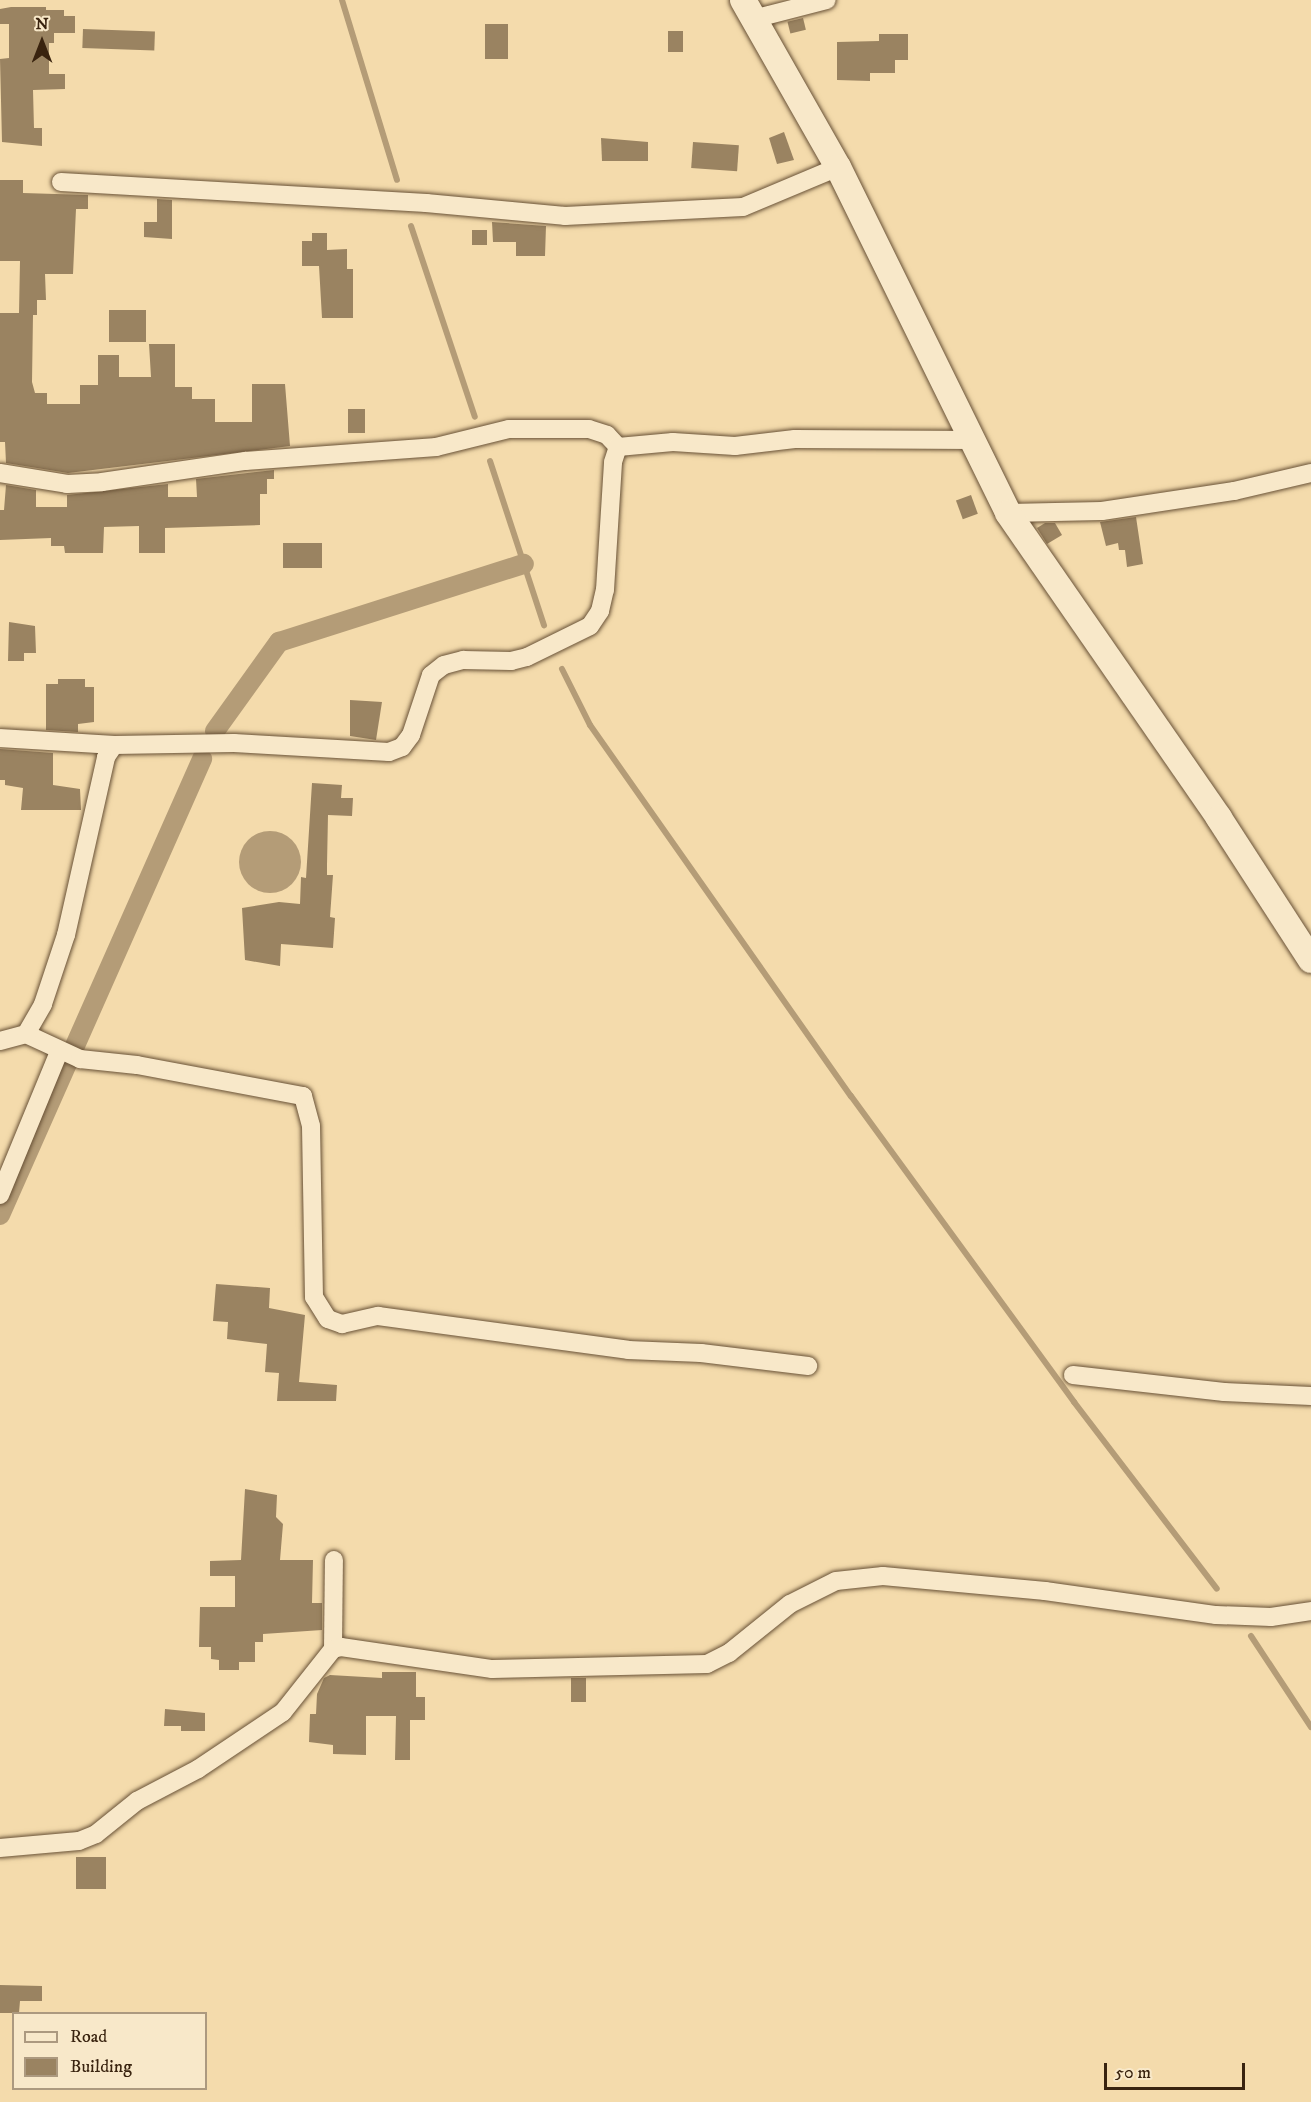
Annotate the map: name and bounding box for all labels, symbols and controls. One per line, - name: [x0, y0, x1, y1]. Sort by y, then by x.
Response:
- north arrow: [12, 12, 72, 72]
- text: N: [35, 14, 49, 34]
- legend: [12, 2012, 207, 2090]
- text: Road: [70, 2026, 107, 2048]
- scale bar: [1107, 2051, 1248, 2089]
- text: Building: [70, 2056, 132, 2078]
- text: 50 m: [1115, 2062, 1151, 2084]

